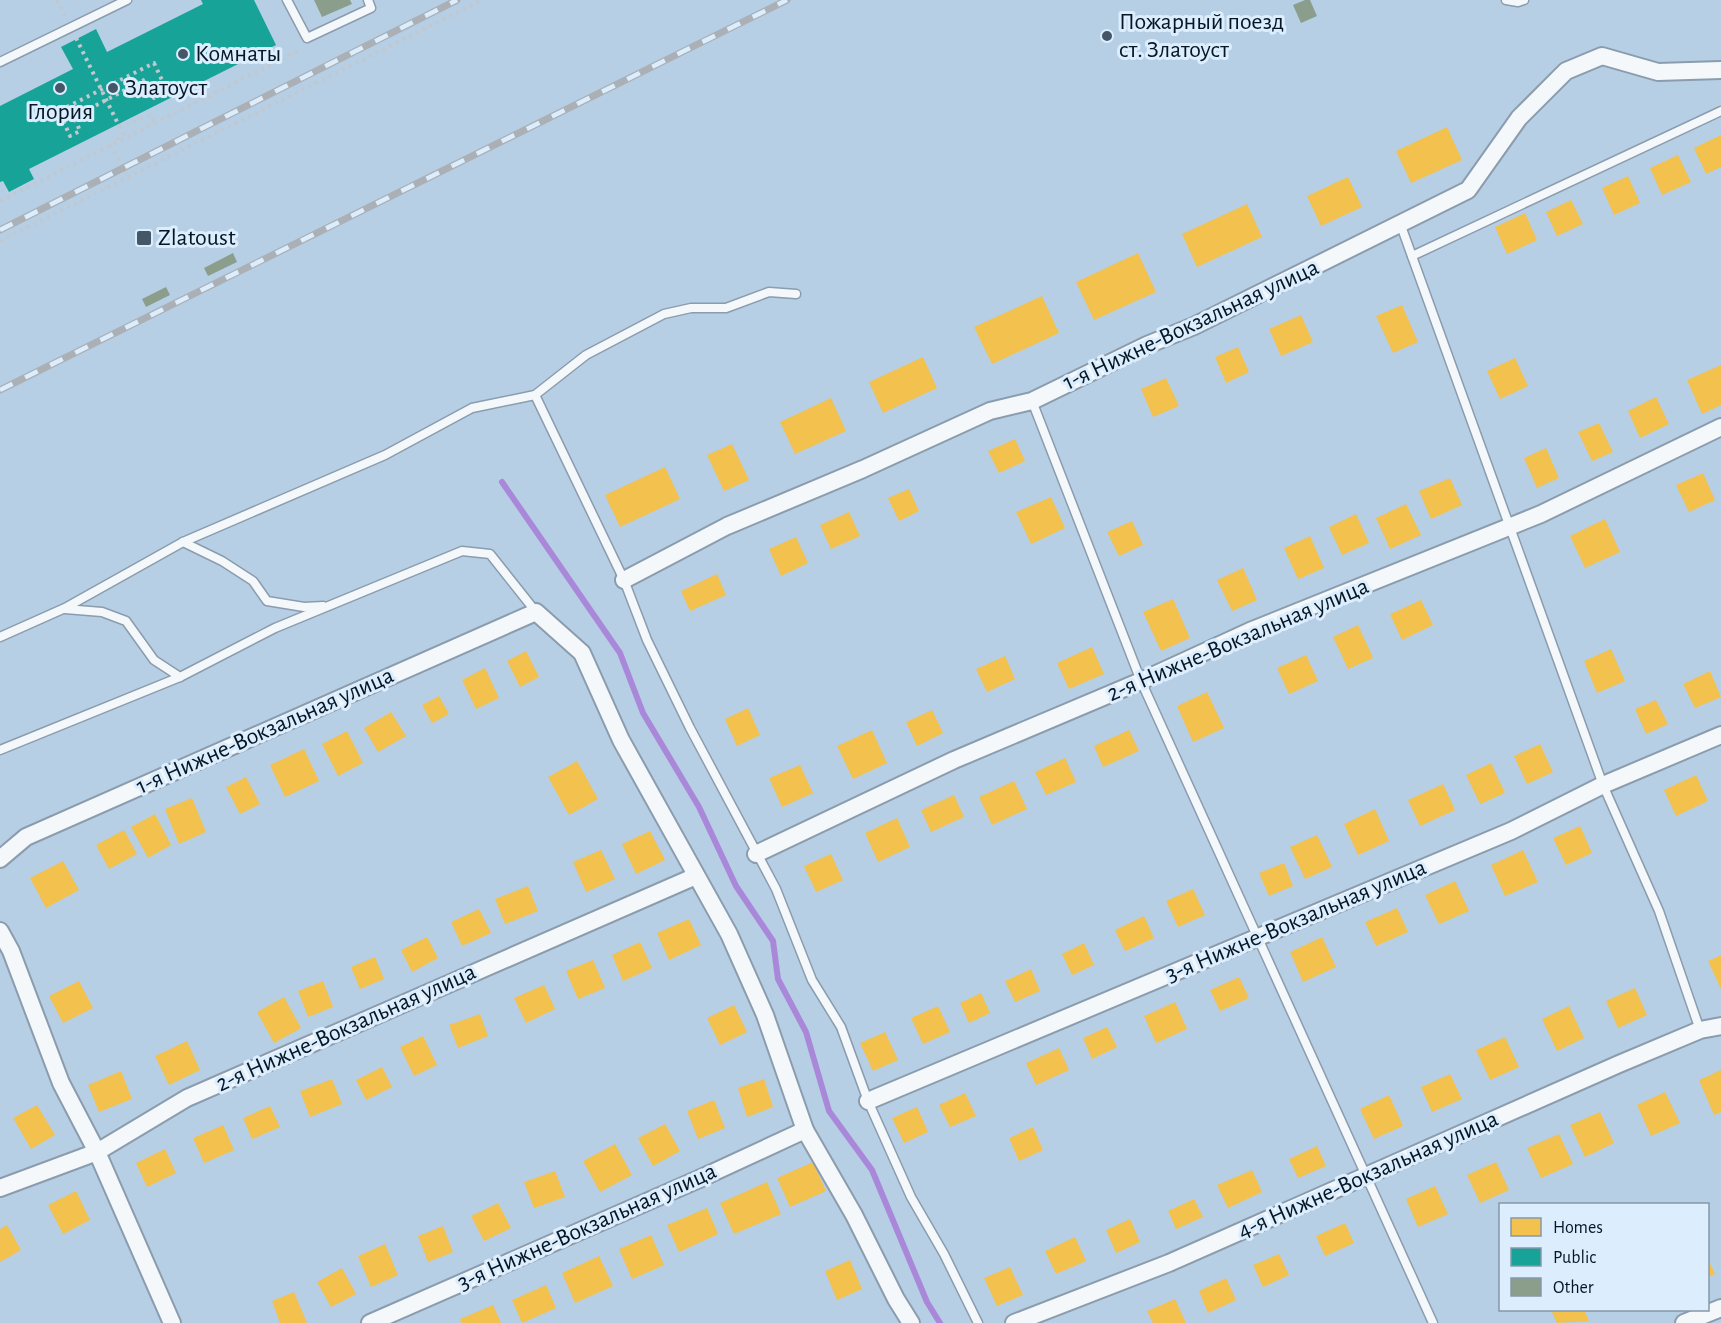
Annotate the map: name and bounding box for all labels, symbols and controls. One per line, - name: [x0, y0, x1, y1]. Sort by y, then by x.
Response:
- place label: Пожарный поезд ст. Златоуст: [1119, 10, 1284, 62]
- marker: Пожарный поезд ст. Златоуст: [1100, 29, 1114, 43]
- place label: Комнаты: [195, 42, 281, 66]
- marker: Комнаты: [176, 47, 190, 61]
- place label: Златоуст: [125, 76, 207, 100]
- marker: Глория: [53, 81, 67, 95]
- marker: Златоуст: [106, 81, 120, 95]
- place label: Глория: [27, 100, 93, 124]
- place label: Zlatoust: [158, 226, 236, 250]
- marker: Zlatoust: [135, 229, 153, 247]
- street label: 1-я Нижне-Вокзальная улица: [1059, 255, 1323, 395]
- street label: 2-я Нижне-Вокзальная улица: [1104, 574, 1372, 706]
- street label: 1-я Нижне-Вокзальная улица: [133, 663, 397, 799]
- street label: 3-я Нижне-Вокзальная улица: [1162, 855, 1430, 987]
- street label: 2-я Нижне-Вокзальная улица: [212, 960, 480, 1096]
- street label: 4-я Нижне-Вокзальная улица: [1234, 1107, 1502, 1243]
- street label: 3-я Нижне-Вокзальная улица: [454, 1159, 720, 1295]
- legend: [1499, 1203, 1709, 1311]
- text: Homes: [1553, 1219, 1603, 1237]
- text: Public: [1553, 1249, 1596, 1267]
- text: Other: [1553, 1279, 1594, 1297]

